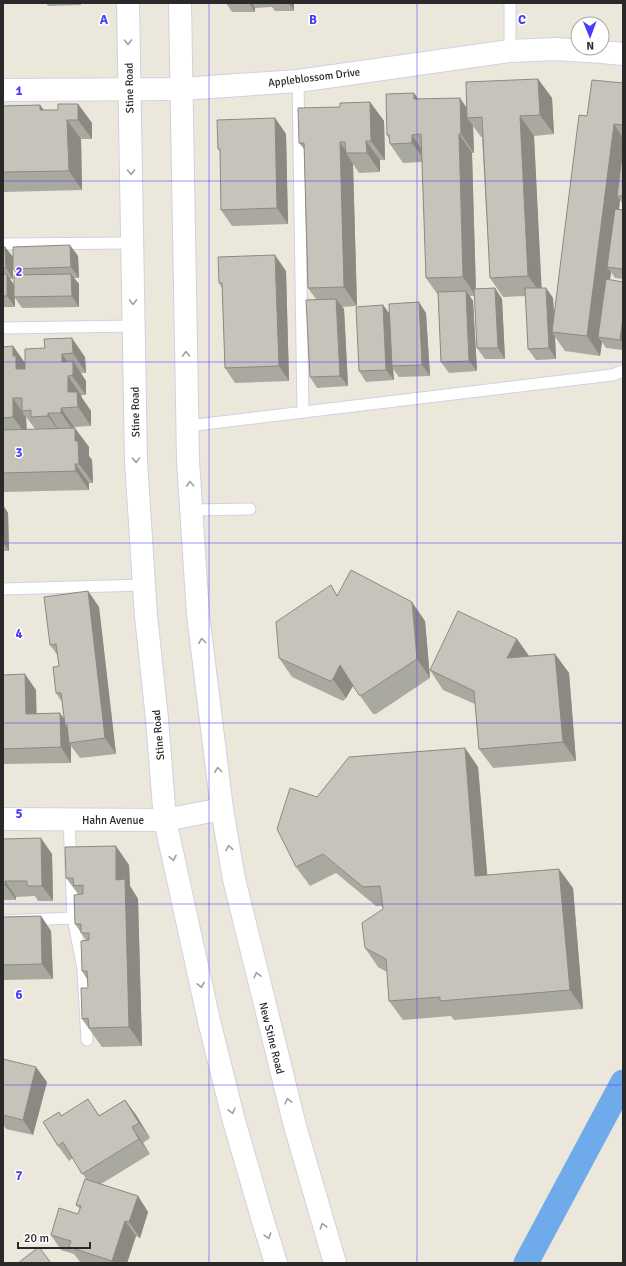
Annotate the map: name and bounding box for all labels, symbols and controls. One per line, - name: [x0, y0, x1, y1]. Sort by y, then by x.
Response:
- text: A: [100, 12, 109, 28]
- text: B: [309, 12, 317, 28]
- text: C: [518, 12, 526, 28]
- north arrow: [570, 16, 610, 56]
- one-way arrow: [124, 39, 132, 45]
- text: N: [586, 39, 594, 52]
- street label: Stine Road: [123, 62, 136, 113]
- street label: Appleblossom Drive: [267, 65, 361, 90]
- text: 1: [15, 83, 23, 99]
- one-way arrow: [127, 169, 135, 175]
- text: 2: [15, 264, 23, 280]
- one-way arrow: [129, 299, 137, 305]
- one-way arrow: [182, 351, 190, 357]
- street label: Stine Road: [129, 386, 142, 437]
- text: 3: [15, 445, 23, 461]
- one-way arrow: [132, 457, 141, 463]
- one-way arrow: [185, 481, 194, 487]
- text: 4: [15, 626, 23, 642]
- one-way arrow: [197, 638, 206, 644]
- street label: Stine Road: [150, 709, 167, 761]
- one-way arrow: [213, 767, 222, 773]
- text: 5: [15, 806, 23, 822]
- street label: Hahn Avenue: [82, 814, 144, 827]
- one-way arrow: [225, 845, 233, 851]
- one-way arrow: [169, 855, 177, 861]
- one-way arrow: [253, 971, 261, 978]
- one-way arrow: [196, 982, 204, 988]
- text: 6: [15, 987, 23, 1003]
- street label: New Stine Road: [256, 1001, 287, 1076]
- one-way arrow: [284, 1098, 293, 1105]
- one-way arrow: [227, 1108, 235, 1114]
- text: 7: [15, 1168, 23, 1184]
- one-way arrow: [319, 1223, 328, 1230]
- scale bar: [18, 1224, 90, 1250]
- text: 20 m: [24, 1231, 49, 1246]
- one-way arrow: [263, 1232, 272, 1239]

